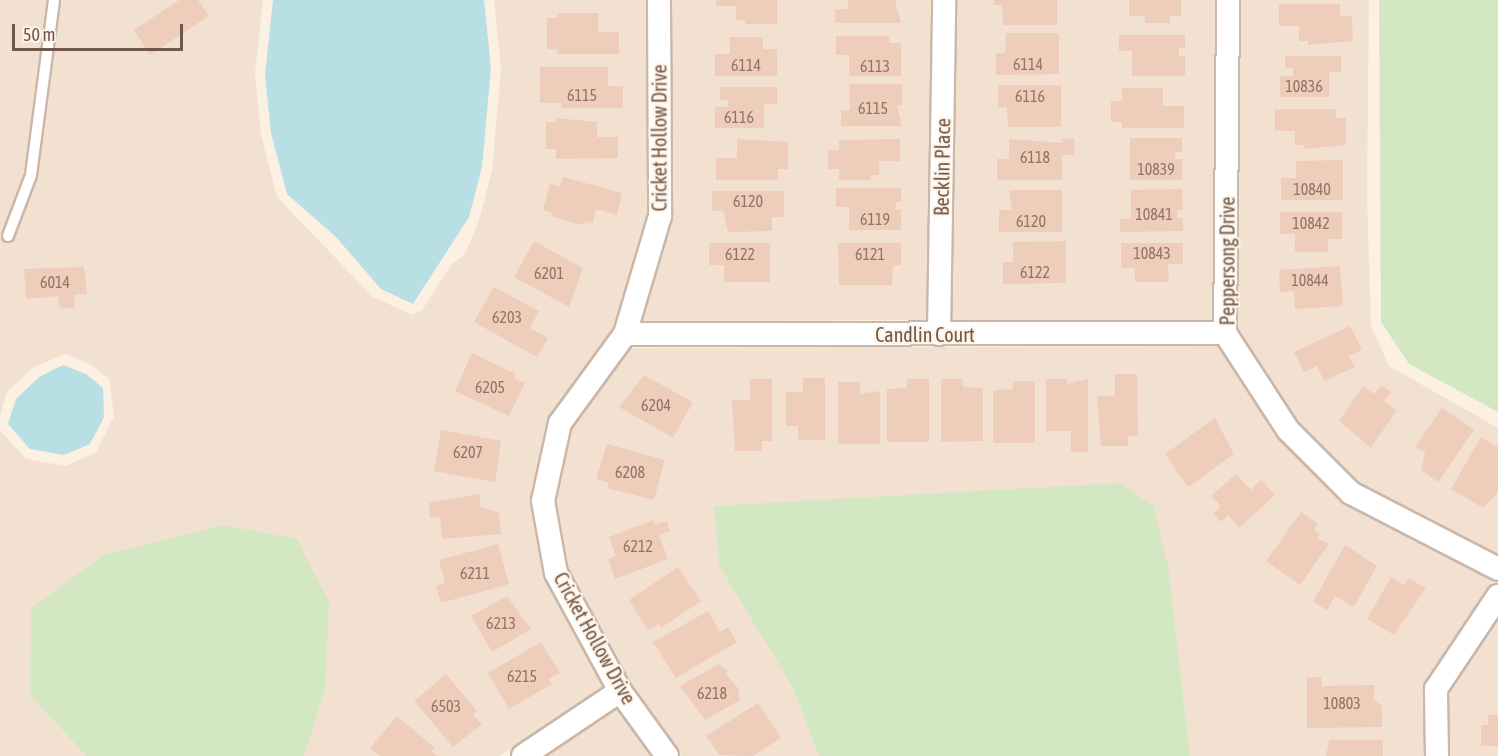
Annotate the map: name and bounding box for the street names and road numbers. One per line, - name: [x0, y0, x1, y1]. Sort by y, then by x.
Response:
- street label: Cricket Hollow Drive: [647, 65, 671, 211]
- street label: Becklin Place: [929, 118, 955, 216]
- street label: Peppersong Drive: [1215, 197, 1239, 325]
- street label: Candlin Court: [875, 322, 975, 346]
- street label: Cricket Hollow Drive: [549, 568, 641, 708]

